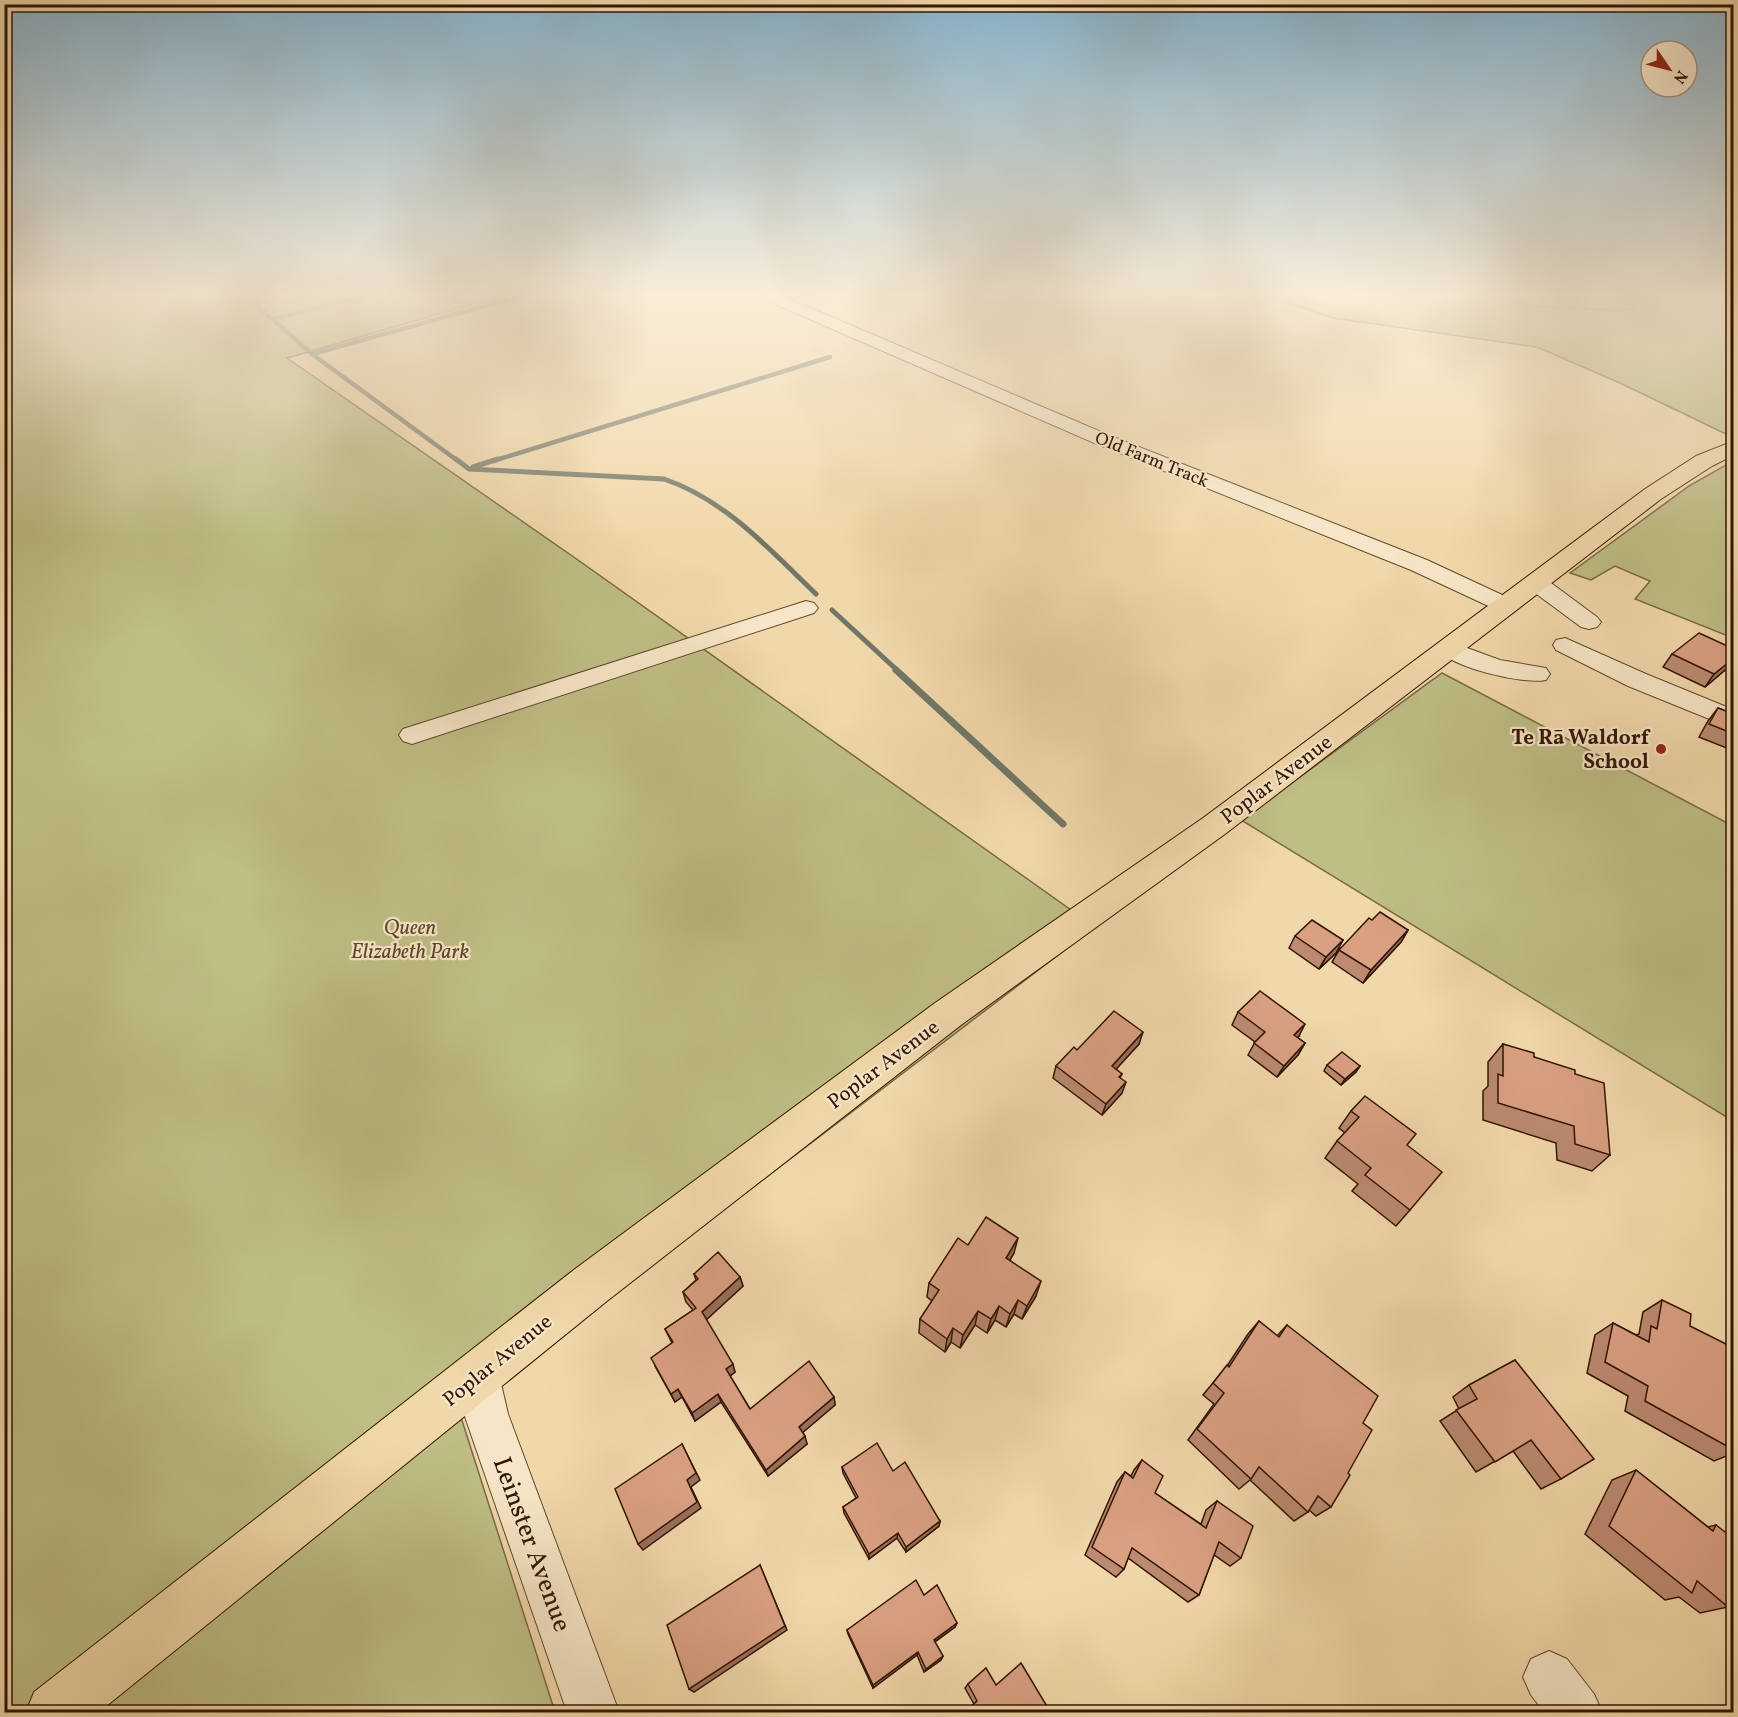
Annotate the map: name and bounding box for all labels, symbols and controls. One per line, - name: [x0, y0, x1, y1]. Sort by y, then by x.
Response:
- north arrow: [1639, 39, 1699, 99]
- text: N: [1667, 65, 1692, 88]
- street label: Old Farm Track: [1091, 426, 1212, 495]
- place label: Te Rā Waldorf School: [1511, 724, 1651, 777]
- street label: Poplar Avenue: [1215, 729, 1339, 832]
- marker: Te Rā Waldorf School: [1654, 742, 1668, 756]
- park label: Queen Elizabeth Park: [351, 914, 469, 967]
- street label: Poplar Avenue: [822, 1014, 946, 1117]
- street label: Poplar Avenue: [437, 1308, 559, 1414]
- street label: Leinster Avenue: [483, 1452, 579, 1637]

